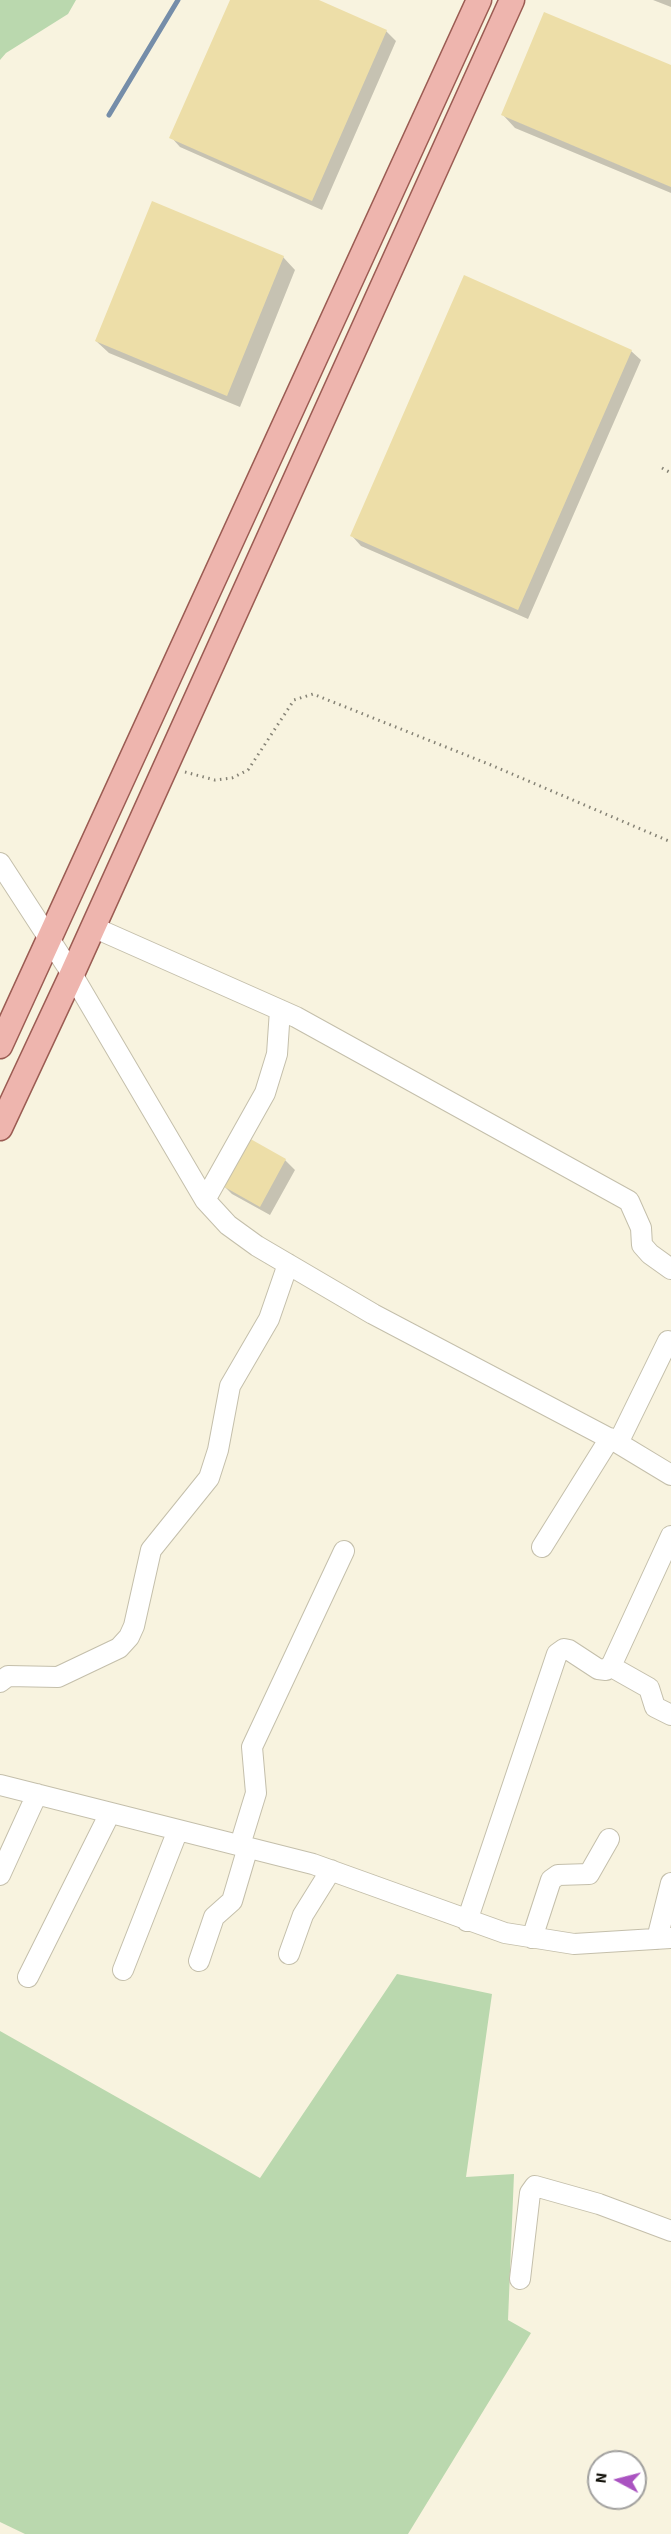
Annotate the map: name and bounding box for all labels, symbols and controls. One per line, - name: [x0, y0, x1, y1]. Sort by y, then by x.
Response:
- north arrow: [587, 2450, 647, 2510]
- text: N: [590, 2471, 613, 2485]

